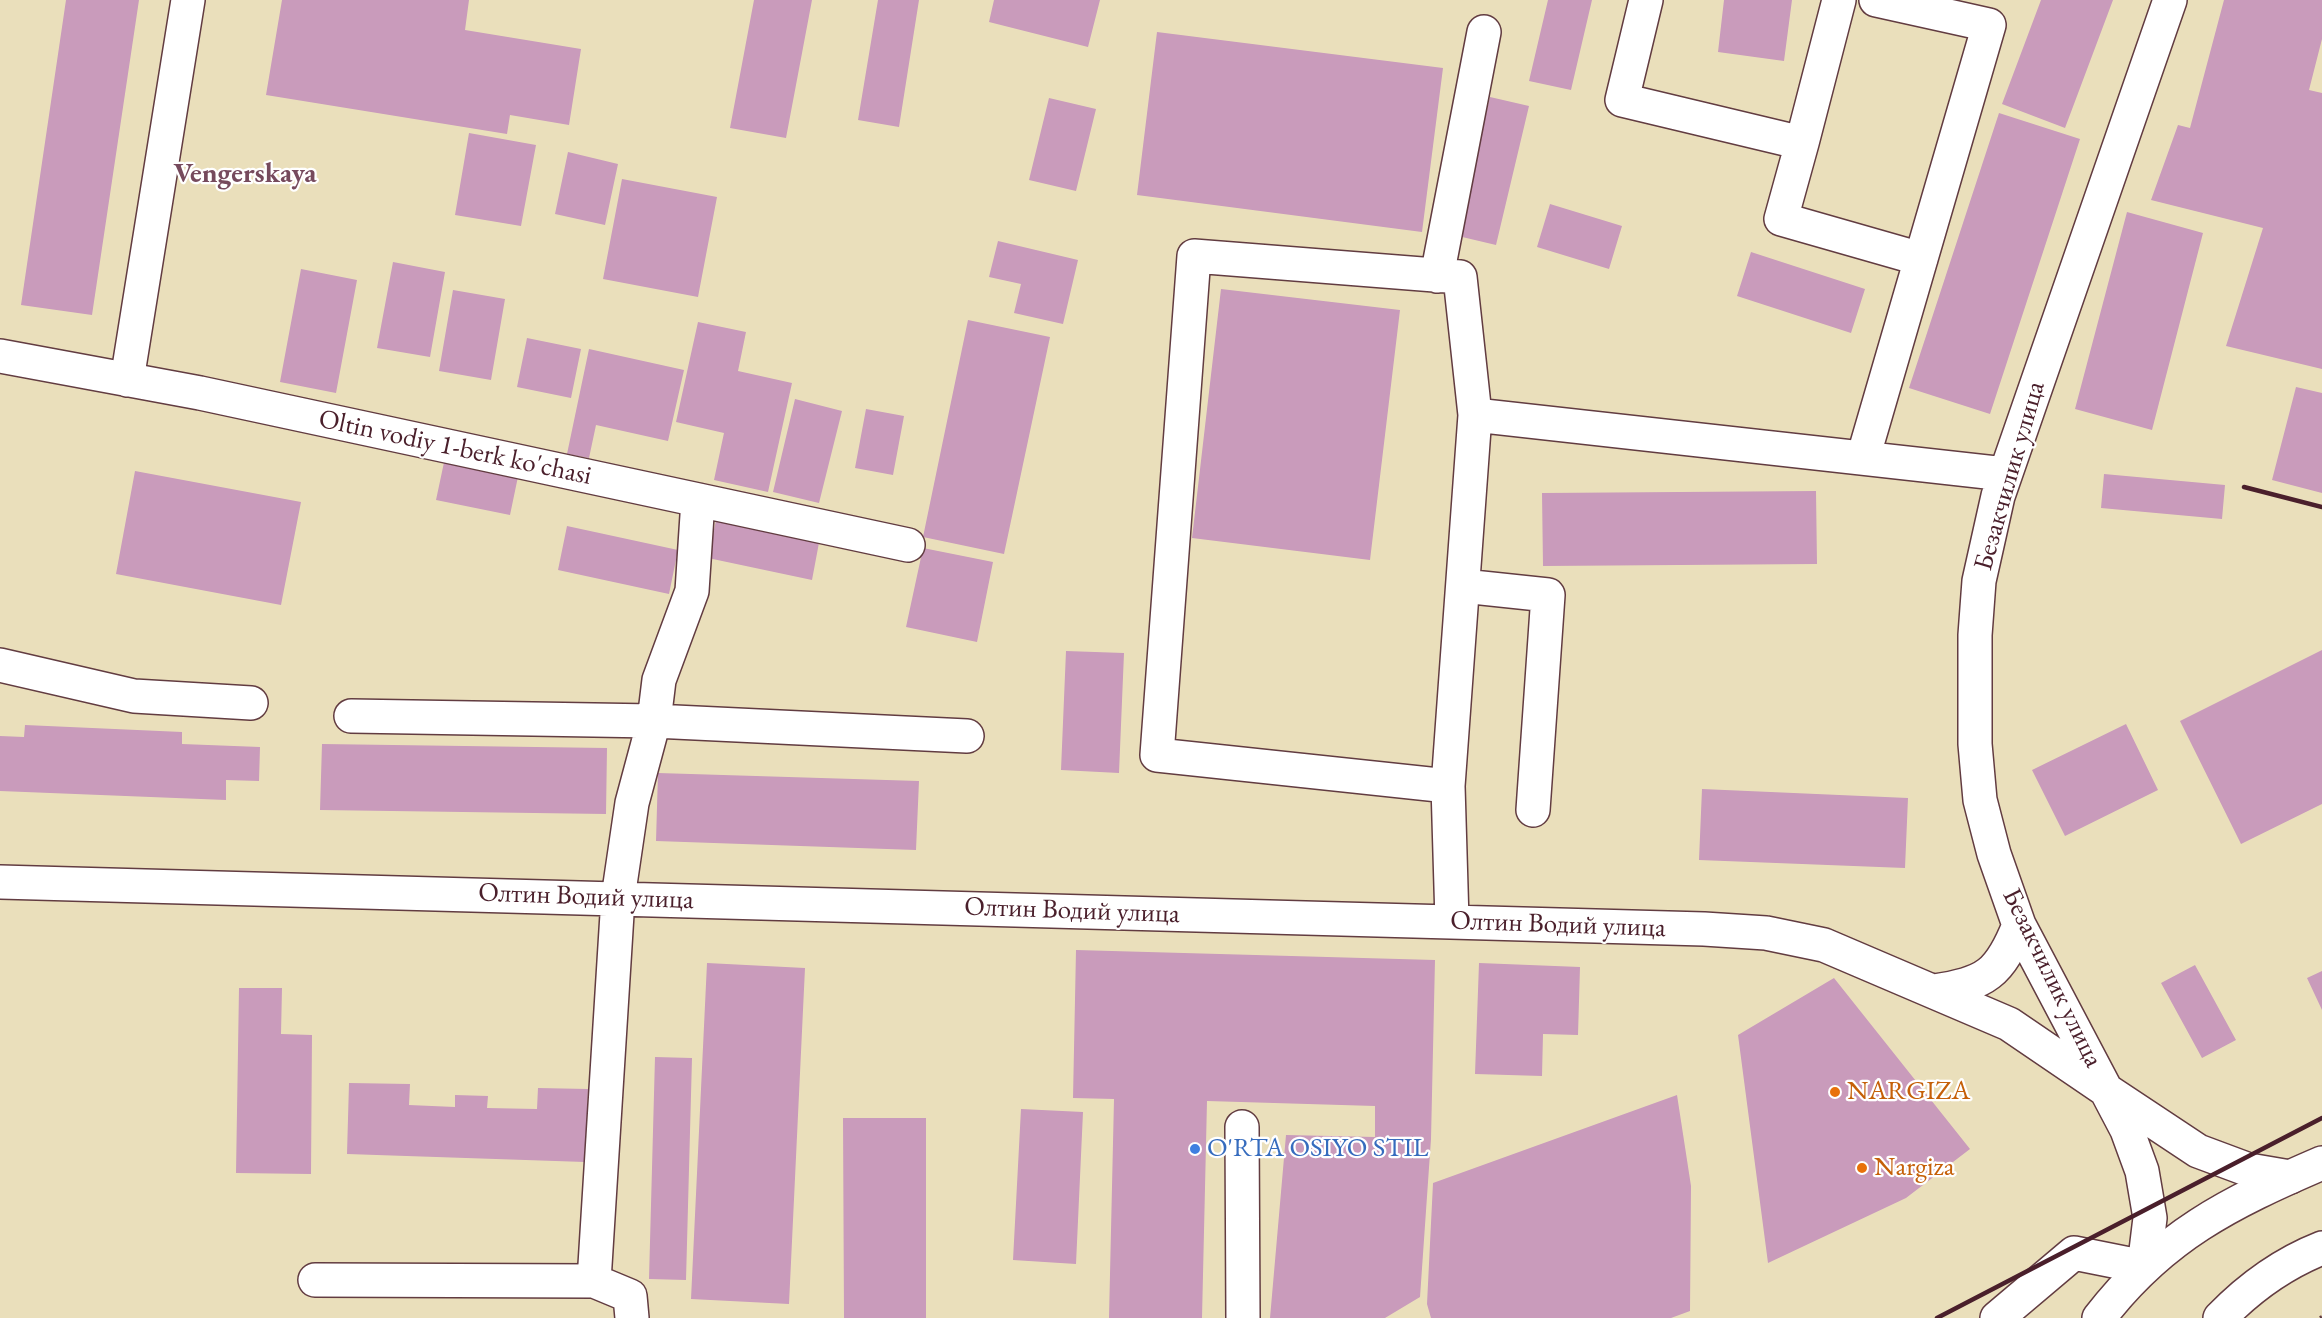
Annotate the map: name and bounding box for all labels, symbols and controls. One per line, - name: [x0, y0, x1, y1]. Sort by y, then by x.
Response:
- district label: Vengerskaya: [173, 157, 317, 191]
- street label: Безакчилик улица: [1968, 378, 2052, 574]
- street label: Oltin vodiy 1-berk ko'chasi: [316, 403, 594, 493]
- street label: Олтин Водий улица: [478, 877, 694, 917]
- street label: Безакчилик улица: [1995, 883, 2109, 1073]
- street label: Олтин Водий улица: [964, 891, 1180, 931]
- street label: Олтин Водий улица: [1450, 905, 1666, 945]
- place label: NARGIZA: [1847, 1076, 1970, 1108]
- marker: NARGIZA: [1828, 1085, 1842, 1099]
- place label: O'RTA OSIYO STIL: [1207, 1133, 1428, 1165]
- marker: O'RTA OSIYO STIL: [1188, 1142, 1202, 1156]
- place label: Nargiza: [1874, 1152, 1954, 1184]
- marker: Nargiza: [1855, 1161, 1869, 1175]

